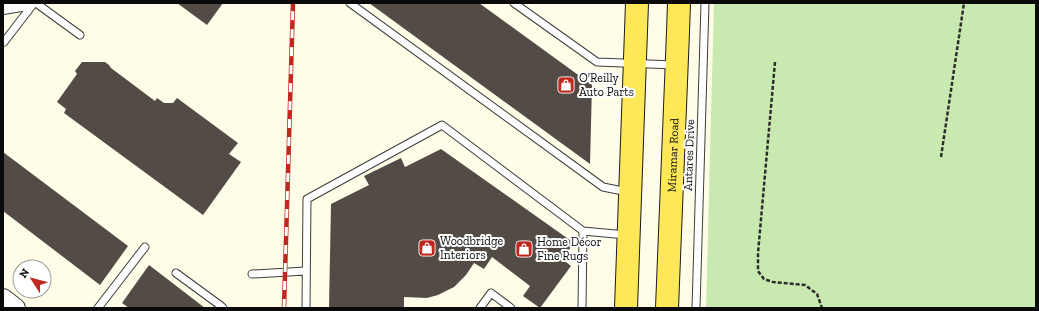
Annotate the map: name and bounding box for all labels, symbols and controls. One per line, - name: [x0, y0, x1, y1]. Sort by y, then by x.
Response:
- place label: O'Reilly Auto Parts: [579, 71, 634, 99]
- shop icon: O'Reilly Auto Parts: [556, 75, 576, 95]
- street label: Miramar Road: [665, 117, 682, 193]
- street label: Antares Drive: [681, 119, 697, 191]
- place label: Woodbridge Interiors: [440, 234, 504, 262]
- place label: Home Décor Fine Rugs: [537, 235, 602, 263]
- shop icon: Woodbridge Interiors: [417, 238, 437, 258]
- shop icon: Home Décor Fine Rugs: [514, 239, 534, 259]
- north arrow: [12, 259, 52, 299]
- text: N: [17, 266, 32, 281]

